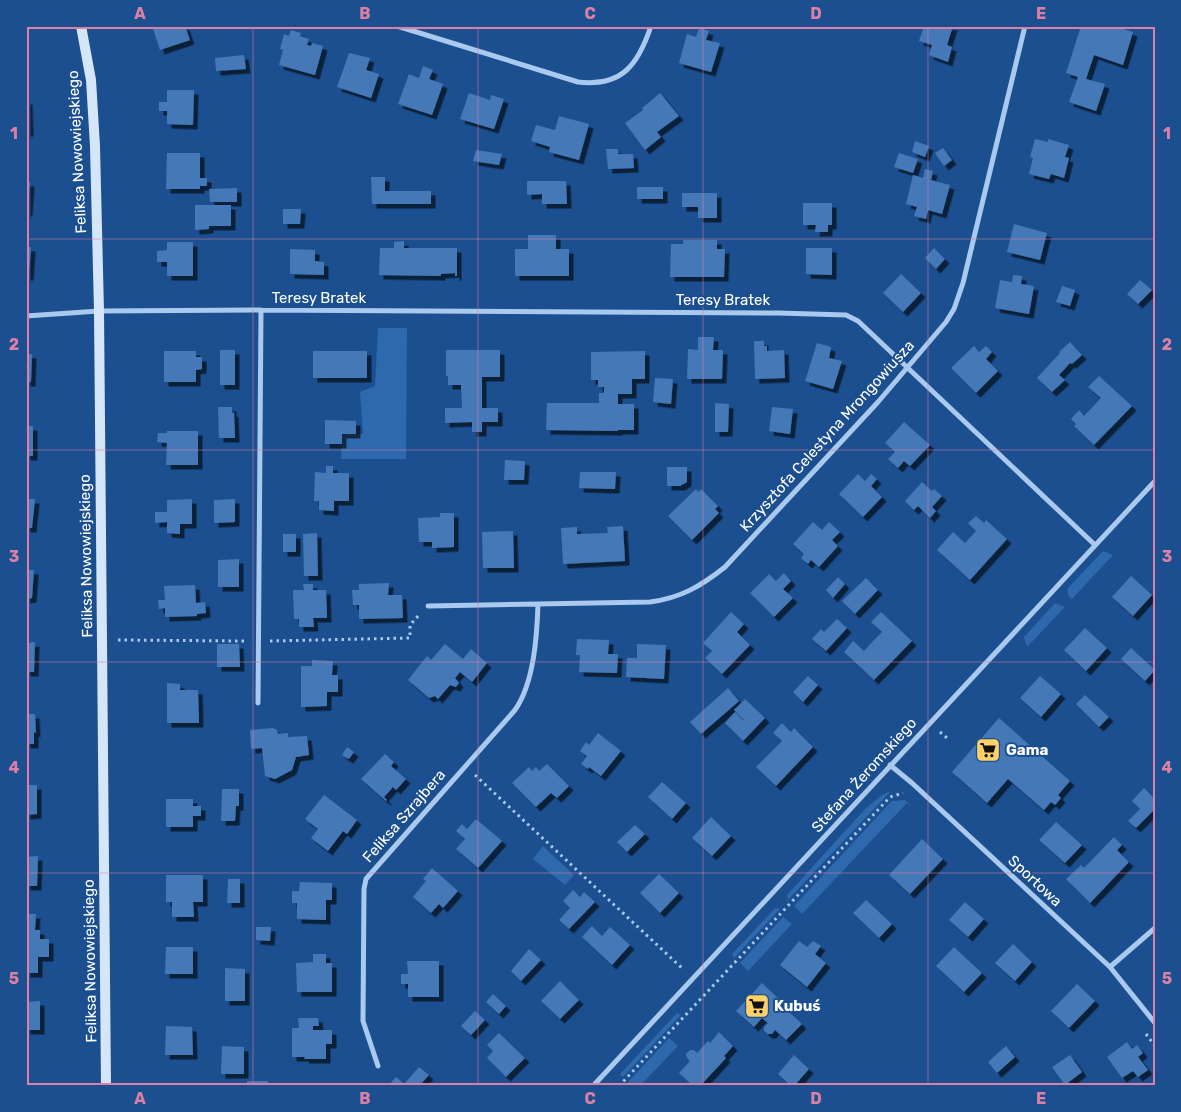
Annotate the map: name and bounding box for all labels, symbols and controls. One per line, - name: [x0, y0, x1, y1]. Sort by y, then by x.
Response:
- text: A: [134, 4, 146, 23]
- text: B: [359, 4, 371, 23]
- text: C: [584, 4, 596, 23]
- text: D: [810, 4, 822, 23]
- text: E: [1036, 4, 1046, 23]
- street label: Feliksa Nowowiejskiego: [64, 70, 90, 234]
- text: 1: [10, 124, 18, 143]
- text: 1: [1163, 124, 1171, 143]
- street label: Teresy Bratek: [272, 289, 366, 307]
- street label: Teresy Bratek: [676, 291, 770, 309]
- text: 2: [9, 335, 19, 354]
- text: 2: [1162, 335, 1172, 354]
- street label: Krzysztofa Celestyna Mrongowiusza: [736, 336, 918, 536]
- street label: Feliksa Nowowiejskiego: [76, 474, 96, 638]
- text: 3: [9, 547, 19, 566]
- text: 3: [1162, 547, 1172, 566]
- street label: Stefana Żeromskiego: [808, 714, 920, 836]
- supermarket icon: Gama: [975, 737, 1001, 763]
- place label: Gama: [1006, 741, 1048, 759]
- text: 4: [9, 758, 20, 777]
- text: 4: [1162, 758, 1173, 777]
- street label: Feliksa Szrajbera: [359, 766, 449, 866]
- street label: Sportowa: [1004, 852, 1066, 910]
- street label: Feliksa Nowowiejskiego: [80, 879, 100, 1043]
- text: 5: [9, 969, 19, 988]
- text: 5: [1162, 969, 1172, 988]
- supermarket icon: Kubuś: [744, 993, 770, 1019]
- place label: Kubuś: [774, 997, 821, 1015]
- text: A: [134, 1089, 146, 1108]
- text: B: [359, 1089, 371, 1108]
- text: C: [584, 1089, 596, 1108]
- text: D: [810, 1089, 822, 1108]
- text: E: [1036, 1089, 1046, 1108]

